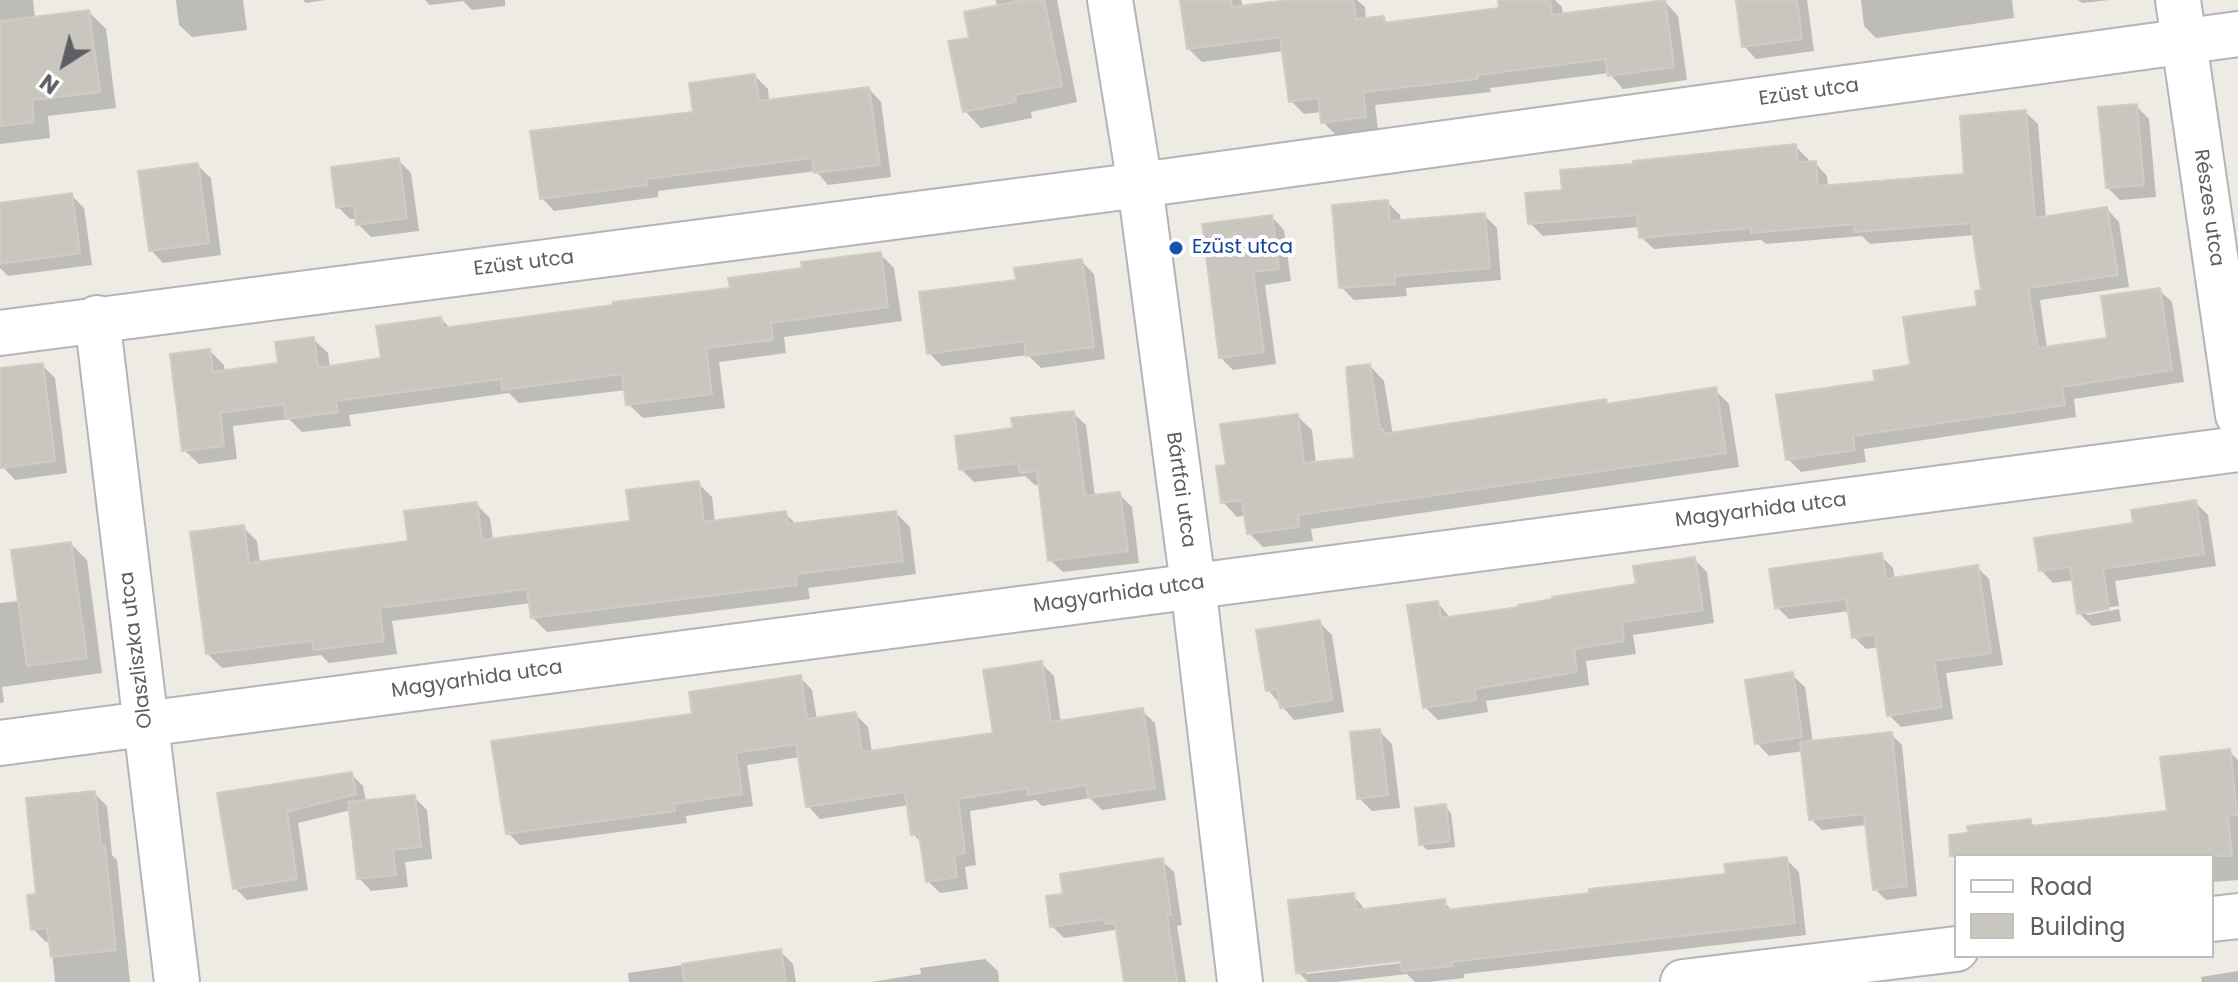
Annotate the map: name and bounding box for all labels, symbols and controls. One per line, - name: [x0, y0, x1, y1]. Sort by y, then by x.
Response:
- north arrow: [24, 24, 104, 104]
- text: N: [34, 66, 65, 101]
- street label: Ezüst utca: [1757, 74, 1861, 112]
- street label: Részes utca: [2188, 148, 2228, 268]
- place label: Ezüst utca: [1192, 236, 1293, 260]
- marker: Ezüst utca: [1167, 239, 1185, 257]
- street label: Ezüst utca: [472, 246, 576, 282]
- street label: Bártfai utca: [1160, 431, 1200, 549]
- street label: Magyarhida utca: [1674, 489, 1848, 533]
- street label: Olaszliszka utca: [115, 570, 159, 730]
- street label: Magyarhida utca: [1032, 571, 1206, 619]
- street label: Magyarhida utca: [390, 656, 564, 704]
- legend: [1954, 854, 2214, 958]
- text: Road: [2030, 870, 2092, 903]
- text: Building: [2030, 910, 2126, 943]

